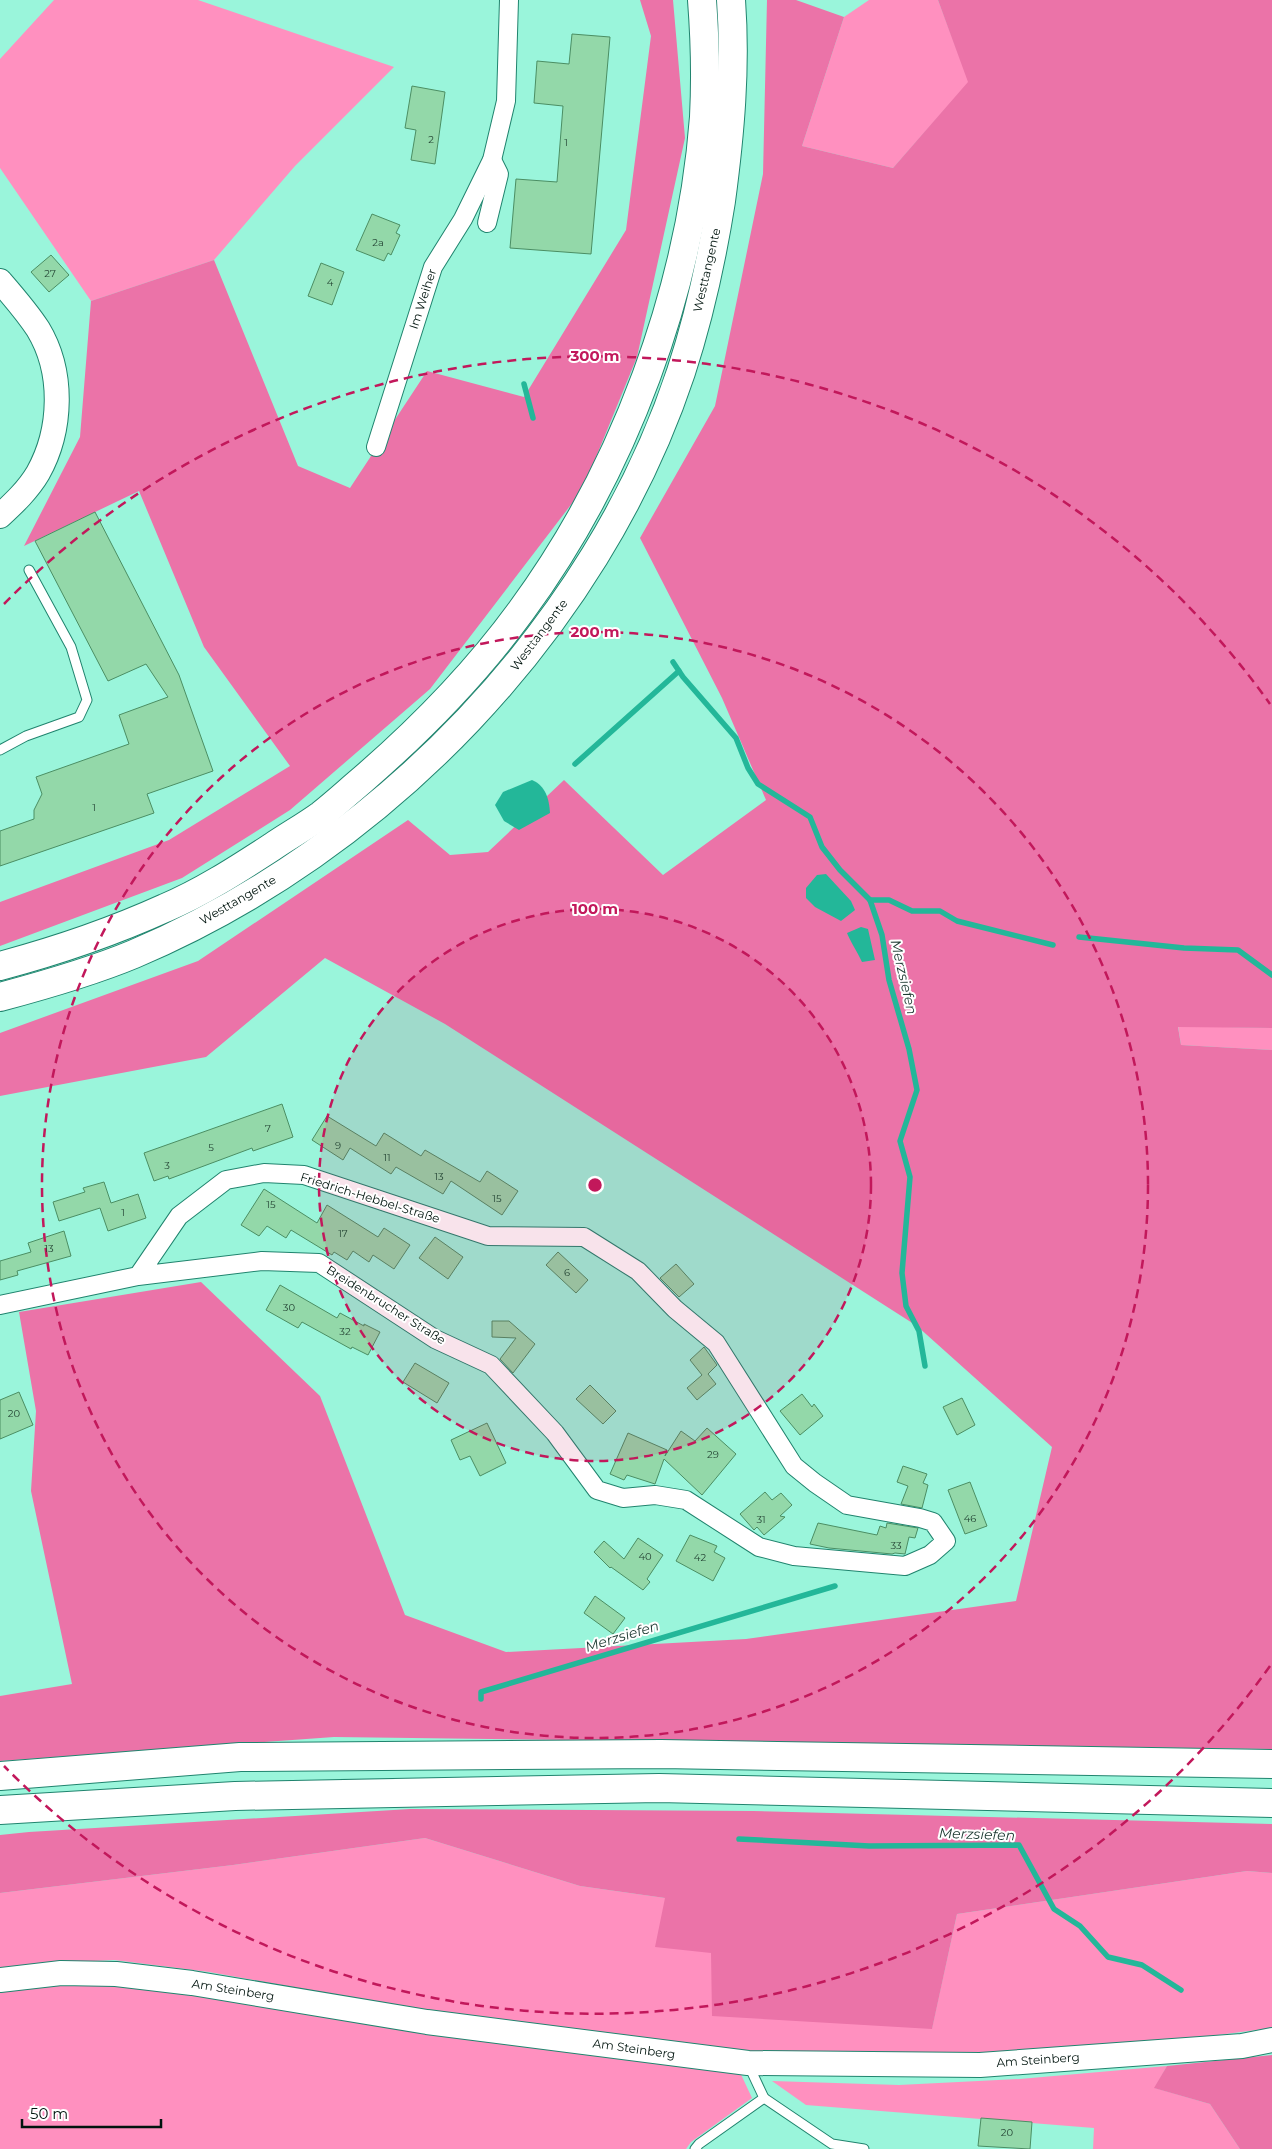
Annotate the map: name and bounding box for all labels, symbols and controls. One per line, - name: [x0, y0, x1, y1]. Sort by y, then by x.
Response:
- house number: 2: [428, 133, 434, 146]
- house number: 1: [564, 136, 568, 149]
- street label: Westtangente: [690, 226, 723, 313]
- house number: 2a: [372, 236, 384, 249]
- street label: Im Weiher: [406, 266, 439, 331]
- house number: 27: [44, 267, 56, 280]
- house number: 4: [327, 276, 334, 289]
- text: 300 m: [569, 346, 620, 365]
- street label: Westtangente: [507, 596, 570, 673]
- text: 200 m: [570, 622, 620, 641]
- house number: 1: [92, 801, 96, 814]
- street label: Westtangente: [197, 872, 279, 928]
- text: 100 m: [572, 899, 618, 918]
- water label: Merzsiefen: [887, 938, 921, 1016]
- house number: 7: [265, 1122, 271, 1135]
- house number: 9: [335, 1139, 341, 1152]
- house number: 5: [208, 1141, 214, 1154]
- house number: 11: [383, 1151, 391, 1164]
- house number: 3: [164, 1159, 170, 1172]
- street label: Friedrich-Hebbel-Straße: [299, 1169, 442, 1226]
- house number: 13: [434, 1170, 444, 1183]
- centre of rings: [586, 1176, 604, 1194]
- house number: 15: [492, 1192, 502, 1205]
- house number: 15: [266, 1198, 276, 1211]
- house number: 1: [121, 1206, 125, 1219]
- house number: 17: [338, 1227, 348, 1240]
- house number: 13: [44, 1242, 54, 1255]
- street label: Breidenbrucher Straße: [324, 1262, 449, 1347]
- house number: 6: [564, 1266, 570, 1279]
- house number: 30: [283, 1301, 296, 1314]
- house number: 32: [339, 1325, 351, 1338]
- house number: 20: [8, 1407, 21, 1420]
- house number: 29: [707, 1448, 719, 1461]
- house number: 46: [964, 1512, 976, 1525]
- house number: 31: [756, 1513, 766, 1526]
- house number: 33: [890, 1539, 902, 1552]
- house number: 40: [638, 1550, 652, 1563]
- house number: 42: [694, 1551, 706, 1564]
- water label: Merzsiefen: [583, 1616, 661, 1656]
- water label: Merzsiefen: [939, 1824, 1015, 1844]
- street label: Am Steinberg: [191, 1976, 275, 2003]
- street label: Am Steinberg: [592, 2035, 676, 2062]
- street label: Am Steinberg: [996, 2049, 1080, 2070]
- scale bar: [22, 2096, 161, 2128]
- text: 50 m: [30, 2104, 68, 2123]
- house number: 20: [1001, 2126, 1014, 2139]

